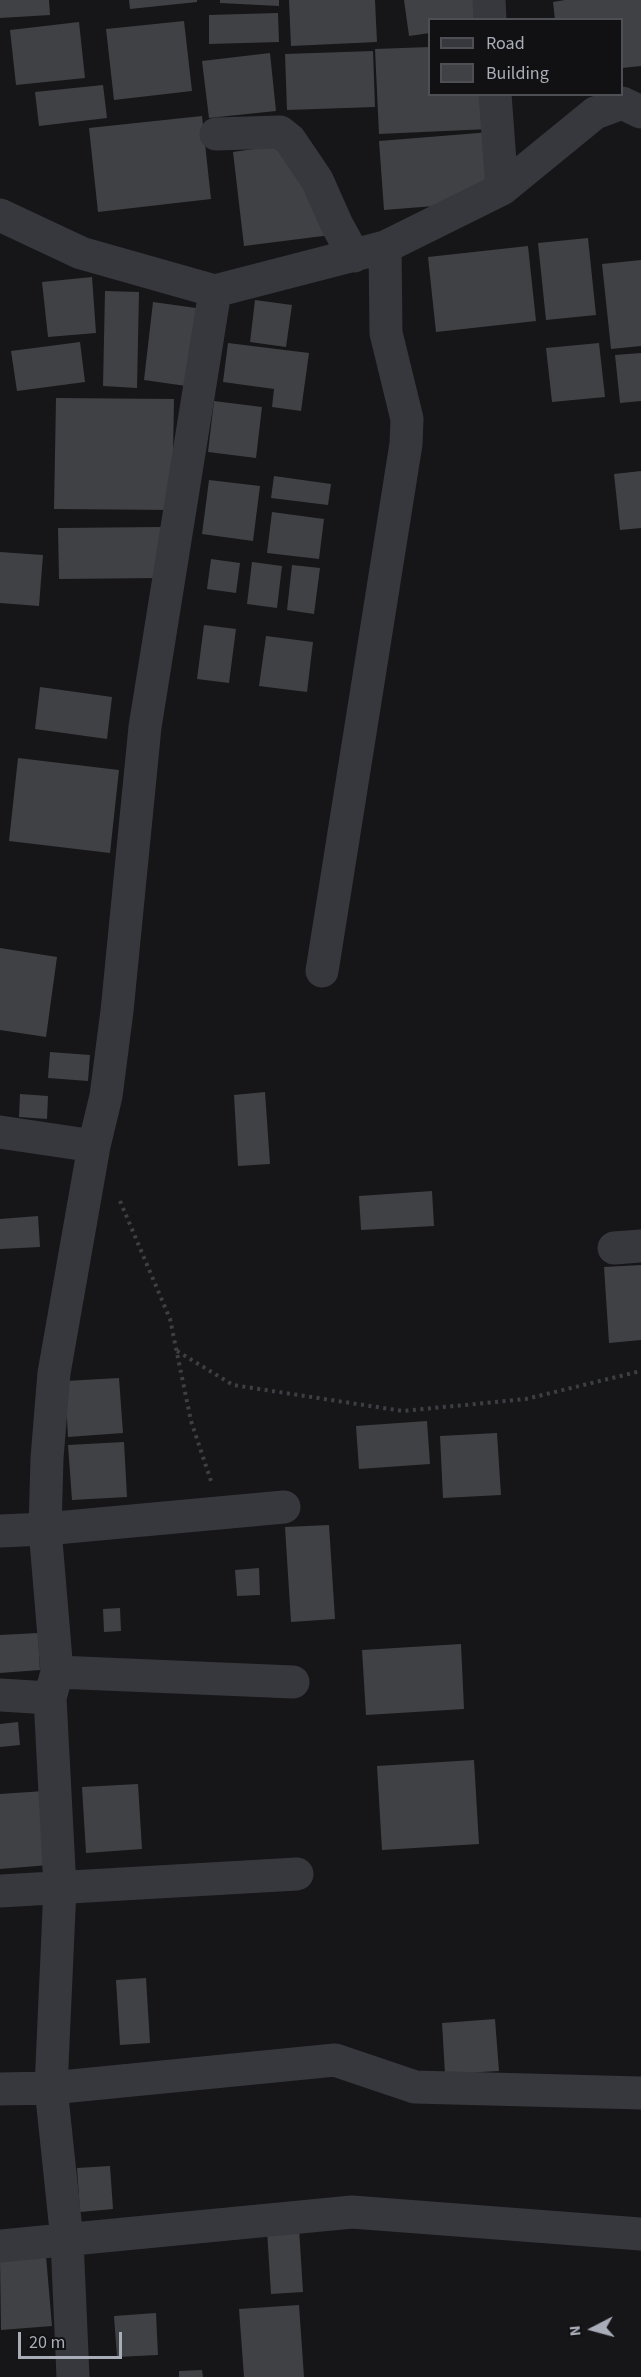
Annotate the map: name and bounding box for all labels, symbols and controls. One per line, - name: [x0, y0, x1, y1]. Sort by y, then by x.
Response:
- legend: [428, 18, 623, 96]
- text: Road: [486, 31, 525, 56]
- text: Building: [486, 61, 549, 86]
- north arrow: [563, 2299, 623, 2359]
- scale bar: [21, 2320, 124, 2358]
- text: N: [564, 2324, 587, 2337]
- text: 20 m: [29, 2330, 65, 2355]

